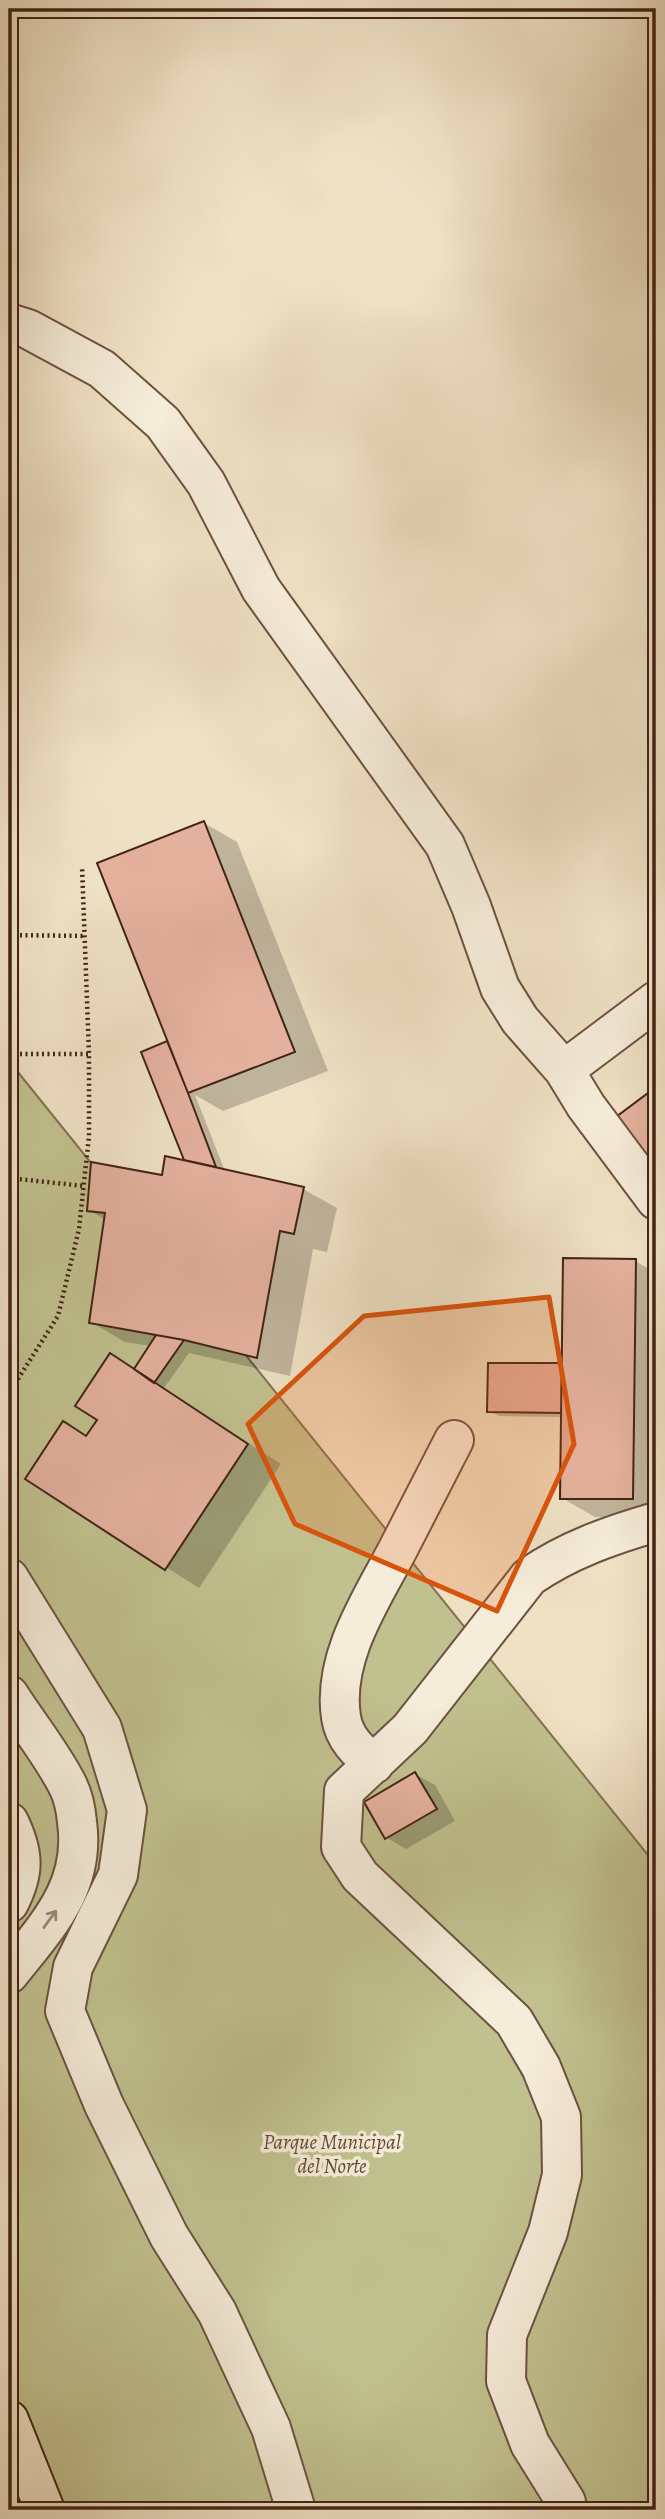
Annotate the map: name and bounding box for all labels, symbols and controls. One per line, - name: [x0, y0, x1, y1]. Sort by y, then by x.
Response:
- one-way arrow: [43, 1911, 58, 1929]
- park label: Parque Municipal del Norte: [263, 2128, 402, 2180]

